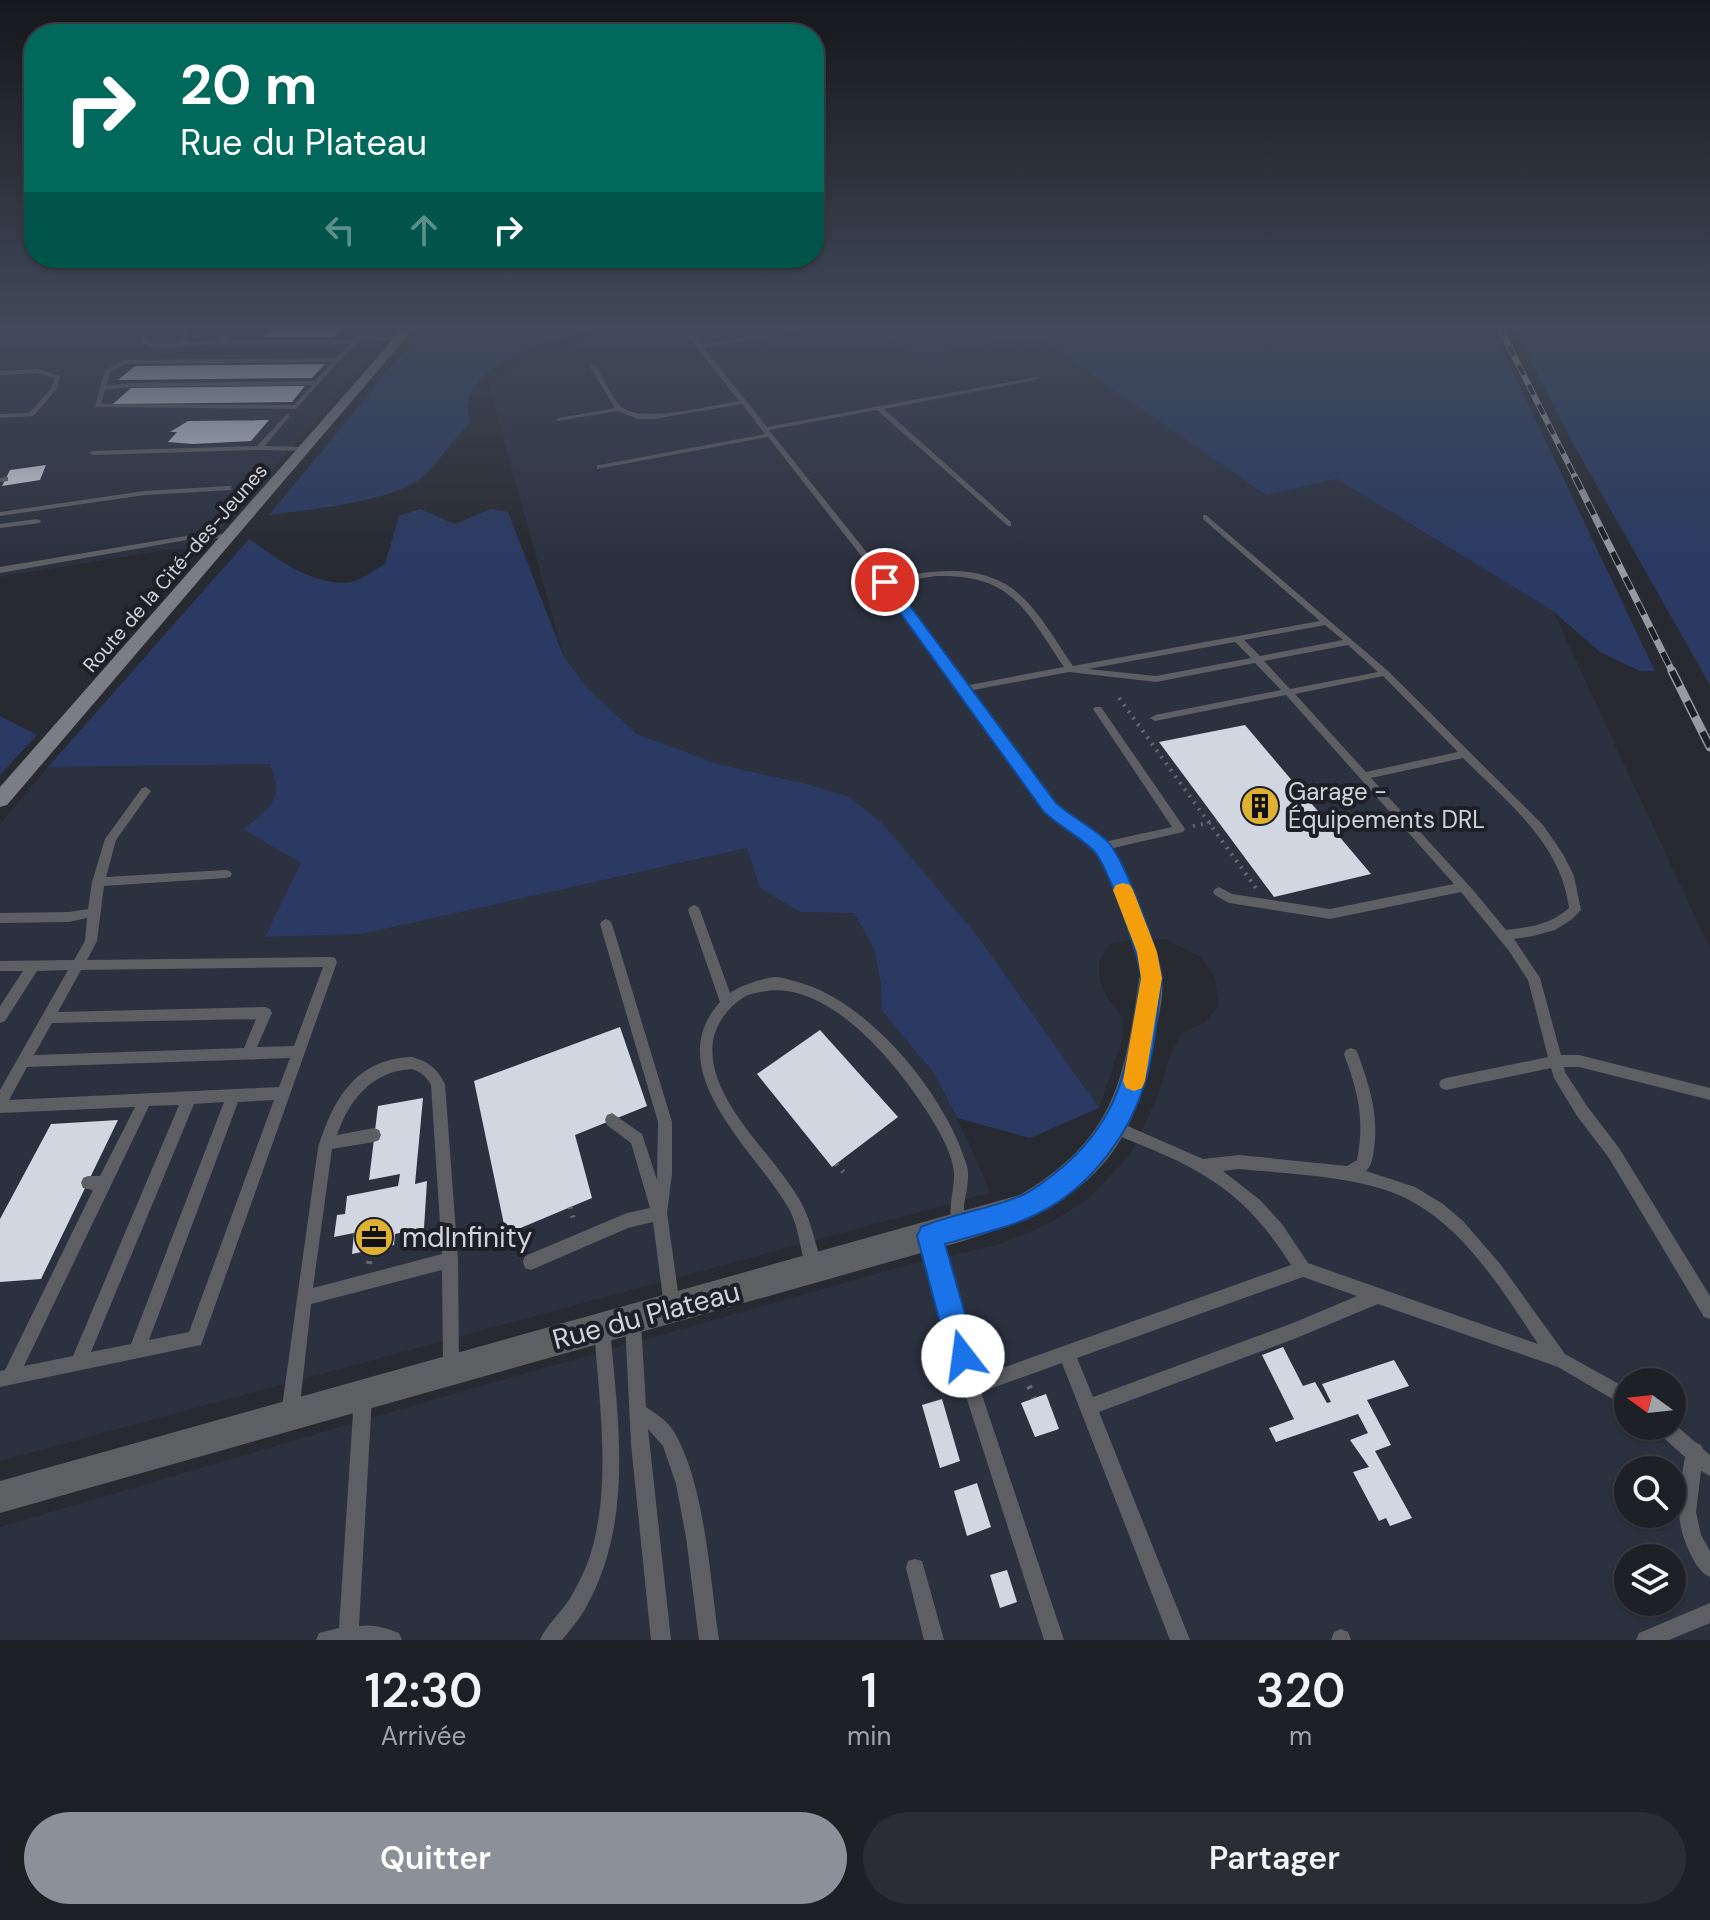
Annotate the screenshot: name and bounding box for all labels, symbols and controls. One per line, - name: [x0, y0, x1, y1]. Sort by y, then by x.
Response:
- text: 20 m: [180, 48, 317, 121]
- icon: right: [48, 56, 152, 160]
- text: Rue du Plateau: [180, 119, 427, 166]
- icon: left: [318, 208, 362, 252]
- icon: ahead: [402, 208, 446, 252]
- icon: right: [486, 208, 530, 252]
- street label: Route de la Cité-des-Jeunes: [77, 458, 273, 678]
- pin: [851, 548, 919, 616]
- icon: arrive: [863, 560, 907, 604]
- place label: Garage - Équipements DRL: [1288, 776, 1485, 835]
- building icon: Garage - Équipements DRL: [1239, 785, 1281, 827]
- office icon: mdInfinity: [353, 1216, 395, 1258]
- place label: mdInfinity: [402, 1219, 532, 1256]
- street label: Rue du Plateau: [549, 1273, 744, 1358]
- position arrow: [921, 1314, 1005, 1398]
- north arrow: [1614, 1368, 1686, 1440]
- map controls: [1614, 1368, 1686, 1616]
- button: search: [1614, 1456, 1686, 1528]
- button: layers: [1614, 1544, 1686, 1616]
- text: 12:30: [364, 1659, 483, 1722]
- text: 1: [861, 1659, 878, 1722]
- text: 320: [1256, 1659, 1346, 1722]
- text: Arrivée: [381, 1719, 466, 1753]
- text: min: [847, 1719, 891, 1753]
- text: m: [1289, 1719, 1312, 1753]
- button: Quitter: [24, 1812, 847, 1904]
- button: Partager: [863, 1812, 1686, 1904]

